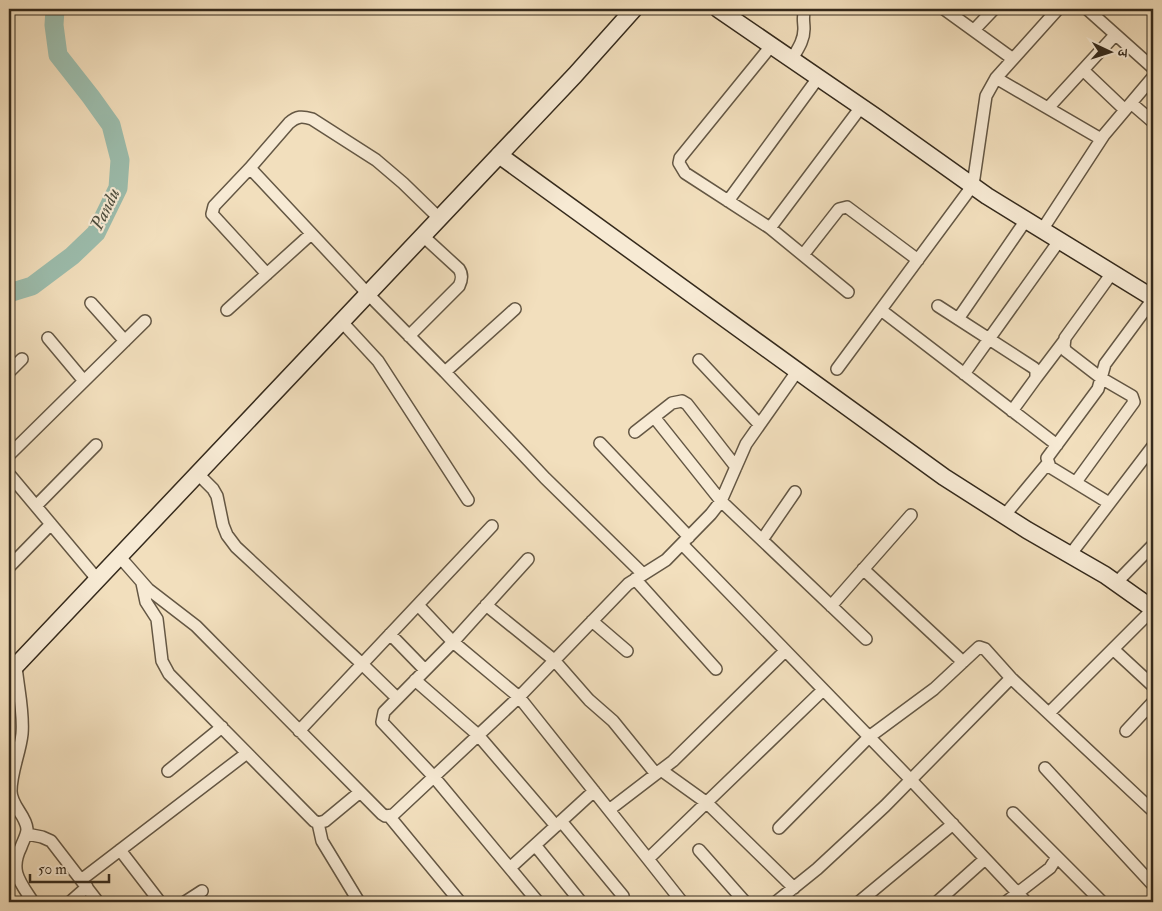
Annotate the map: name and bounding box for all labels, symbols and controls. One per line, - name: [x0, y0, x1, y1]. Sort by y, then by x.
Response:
- north arrow: [1084, 28, 1134, 78]
- text: उ: [1114, 48, 1131, 58]
- water label: Pandu: [85, 184, 126, 235]
- scale bar: [30, 851, 109, 883]
- text: 50 m: [38, 860, 67, 879]

